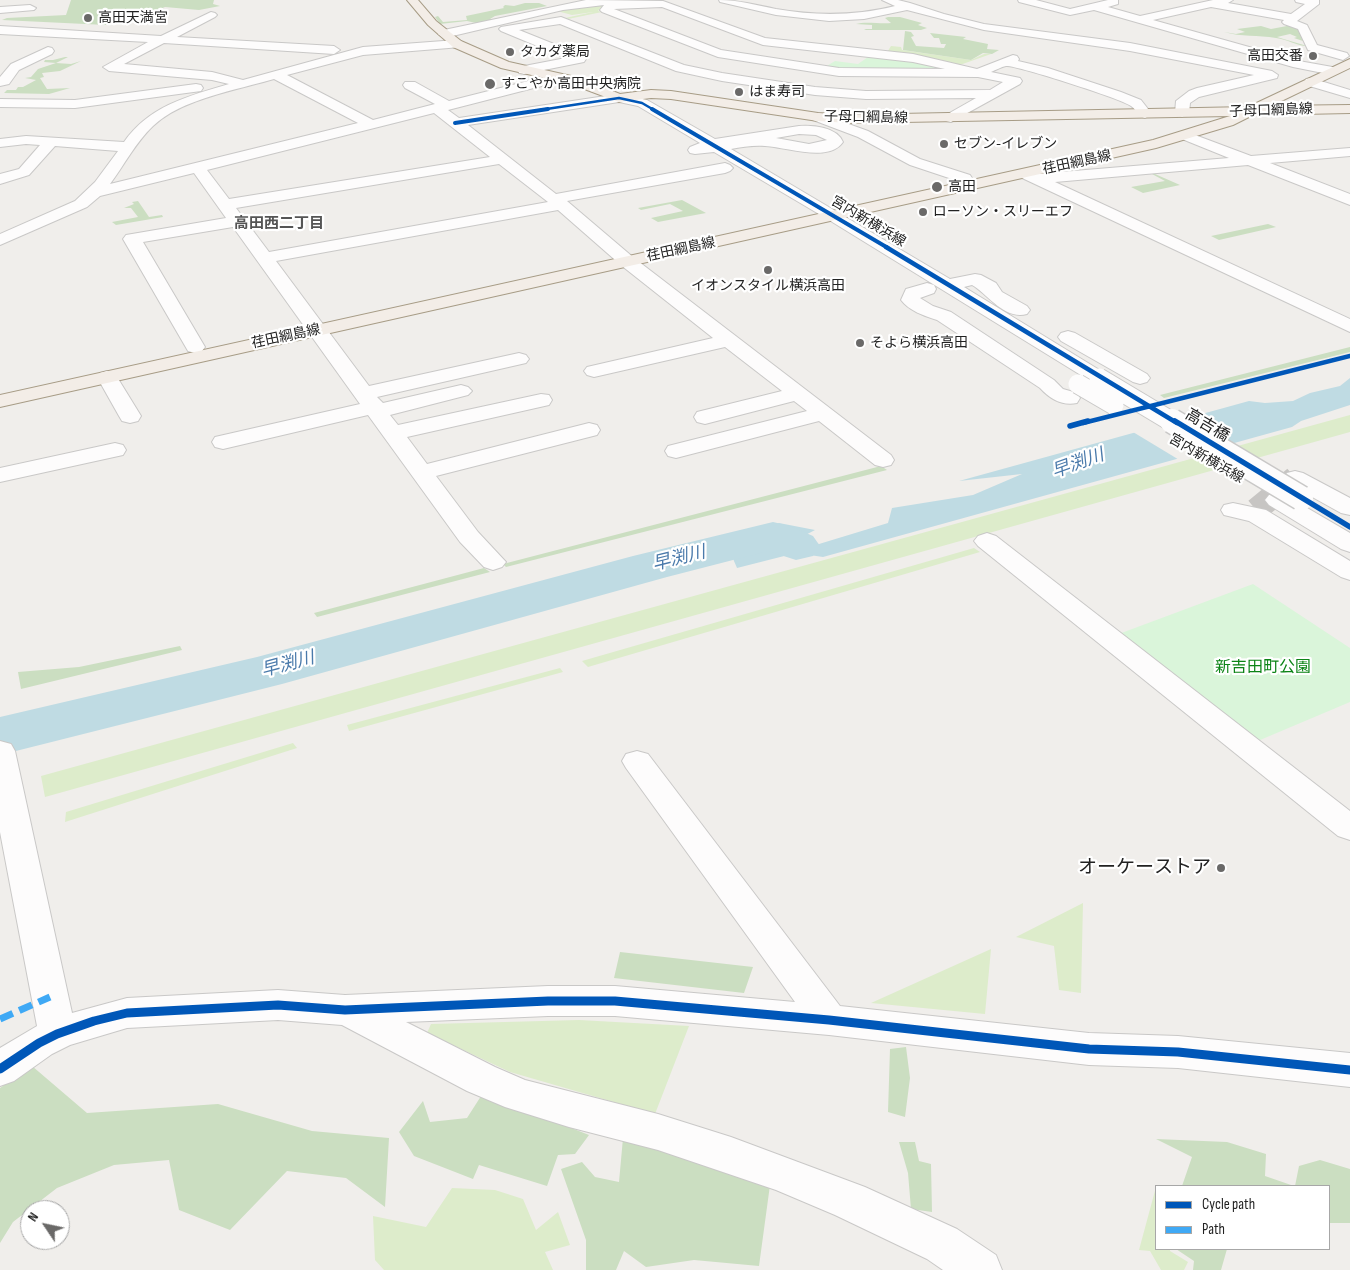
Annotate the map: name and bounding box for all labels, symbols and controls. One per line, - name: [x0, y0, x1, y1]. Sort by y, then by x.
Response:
- place label: 高田天満宮: [98, 10, 168, 26]
- marker: 高田天満宮: [82, 12, 94, 24]
- place label: タカダ薬局: [520, 44, 590, 60]
- marker: タカダ薬局: [504, 46, 516, 58]
- place label: 高田交番: [1247, 48, 1303, 64]
- marker: 高田交番: [1307, 50, 1319, 62]
- place label: すこやか高田中央病院: [501, 76, 641, 92]
- marker: すこやか高田中央病院: [483, 77, 497, 91]
- place label: はま寿司: [749, 84, 805, 100]
- marker: はま寿司: [733, 86, 745, 98]
- street label: 子母口綱島線: [1229, 101, 1313, 121]
- street label: 子母口綱島線: [824, 109, 908, 127]
- place label: セブン-イレブン: [954, 136, 1057, 152]
- marker: セブン-イレブン: [938, 138, 950, 150]
- street label: 荏田綱島線: [1041, 148, 1113, 178]
- place label: 高田: [948, 179, 976, 195]
- marker: 高田: [930, 180, 944, 194]
- street label: 宮内新横浜線: [828, 193, 908, 251]
- place label: ローソン・スリーエフ: [933, 204, 1073, 220]
- marker: ローソン・スリーエフ: [917, 206, 929, 218]
- district label: 高田西二丁目: [234, 215, 324, 233]
- street label: 荏田綱島線: [645, 235, 717, 265]
- marker: イオンスタイル横浜高田: [762, 264, 774, 276]
- place label: イオンスタイル横浜高田: [691, 278, 845, 294]
- street label: 荏田綱島線: [250, 322, 322, 352]
- place label: そよら横浜高田: [870, 335, 968, 351]
- marker: そよら横浜高田: [854, 337, 866, 349]
- street label: 高吉橋: [1181, 405, 1233, 447]
- street label: 宮内新横浜線: [1165, 431, 1247, 487]
- water label: 早渕川: [1049, 445, 1107, 483]
- water label: 早渕川: [650, 542, 708, 576]
- water label: 早渕川: [259, 648, 317, 682]
- park label: 新吉田町公園: [1215, 658, 1311, 678]
- place label: オーケーストア: [1078, 857, 1211, 879]
- marker: オーケーストア: [1215, 862, 1227, 874]
- legend: [1155, 1185, 1330, 1250]
- text: Cycle path: [1202, 1195, 1255, 1214]
- north arrow: [20, 1200, 70, 1250]
- text: N: [24, 1209, 42, 1225]
- text: Path: [1202, 1220, 1225, 1239]

